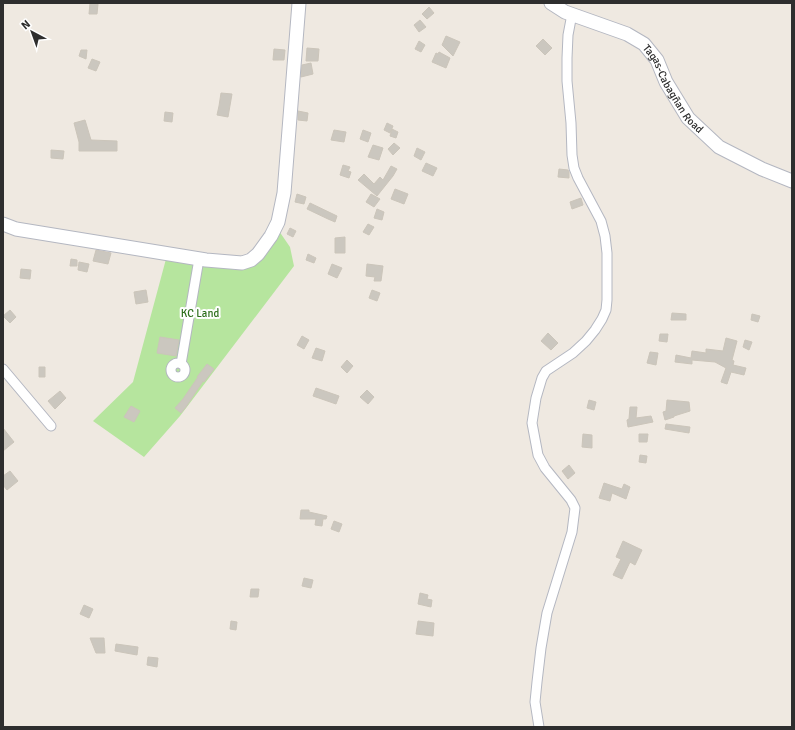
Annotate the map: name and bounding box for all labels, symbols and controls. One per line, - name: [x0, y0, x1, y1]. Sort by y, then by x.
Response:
- north arrow: [12, 12, 52, 52]
- text: N: [19, 17, 33, 32]
- street label: Tagas-Cabagñan Road: [640, 42, 706, 136]
- park label: KC Land: [181, 307, 219, 320]

